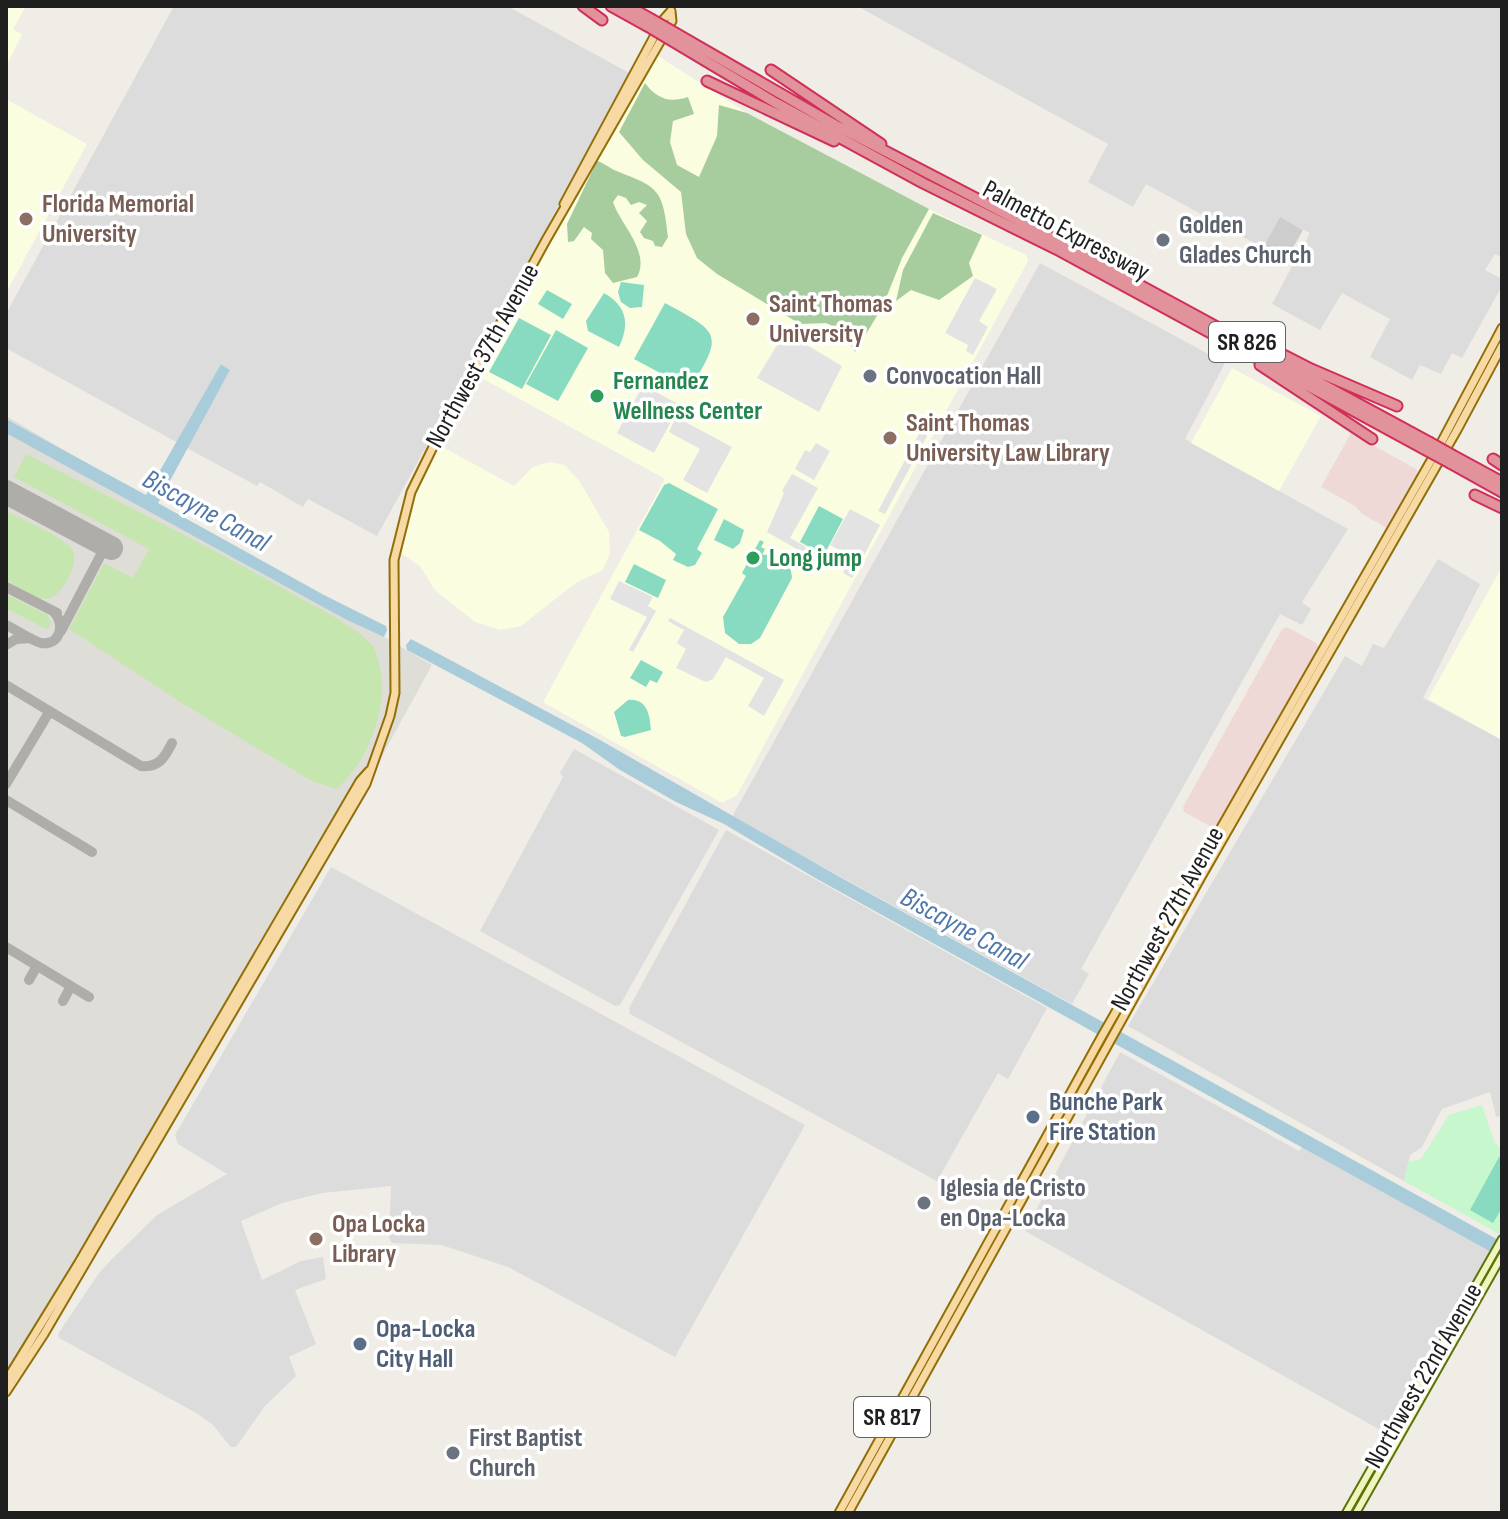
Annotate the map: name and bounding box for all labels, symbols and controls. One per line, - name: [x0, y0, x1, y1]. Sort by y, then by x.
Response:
- street label: Palmetto Expressway: [977, 174, 1155, 288]
- place label: Florida Memorial University: [42, 189, 194, 250]
- marker: Florida Memorial University: [17, 210, 35, 228]
- place label: Golden Glades Church: [1179, 210, 1312, 271]
- marker: Golden Glades Church: [1154, 231, 1172, 249]
- street label: Northwest 37th Avenue: [420, 259, 546, 453]
- place label: Saint Thomas University: [769, 289, 893, 350]
- marker: Saint Thomas University: [744, 310, 762, 328]
- road number: SR 826: [1209, 322, 1285, 362]
- place label: Convocation Hall: [886, 361, 1041, 392]
- place label: Fernandez Wellness Center: [613, 366, 762, 427]
- marker: Convocation Hall: [861, 367, 879, 385]
- marker: Fernandez Wellness Center: [588, 387, 606, 405]
- place label: Saint Thomas University Law Library: [906, 408, 1110, 469]
- marker: Saint Thomas University Law Library: [881, 429, 899, 447]
- water label: Biscayne Canal: [137, 463, 276, 560]
- place label: Long jump: [769, 543, 862, 574]
- marker: Long jump: [744, 549, 762, 567]
- street label: Northwest 27th Avenue: [1105, 822, 1231, 1016]
- water label: Biscayne Canal: [895, 881, 1034, 978]
- place label: Bunche Park Fire Station: [1049, 1087, 1163, 1148]
- marker: Bunche Park Fire Station: [1024, 1108, 1042, 1126]
- place label: Iglesia de Cristo en Opa-Locka: [940, 1173, 1086, 1234]
- marker: Iglesia de Cristo en Opa-Locka: [915, 1194, 933, 1212]
- place label: Opa Locka Library: [332, 1209, 425, 1270]
- marker: Opa Locka Library: [307, 1230, 325, 1248]
- street label: Northwest 22nd Avenue: [1358, 1278, 1490, 1474]
- place label: Opa-Locka City Hall: [376, 1314, 475, 1375]
- marker: Opa-Locka City Hall: [351, 1335, 369, 1353]
- road number: SR 817: [854, 1397, 930, 1437]
- place label: First Baptist Church: [469, 1423, 583, 1484]
- marker: First Baptist Church: [444, 1444, 462, 1462]

